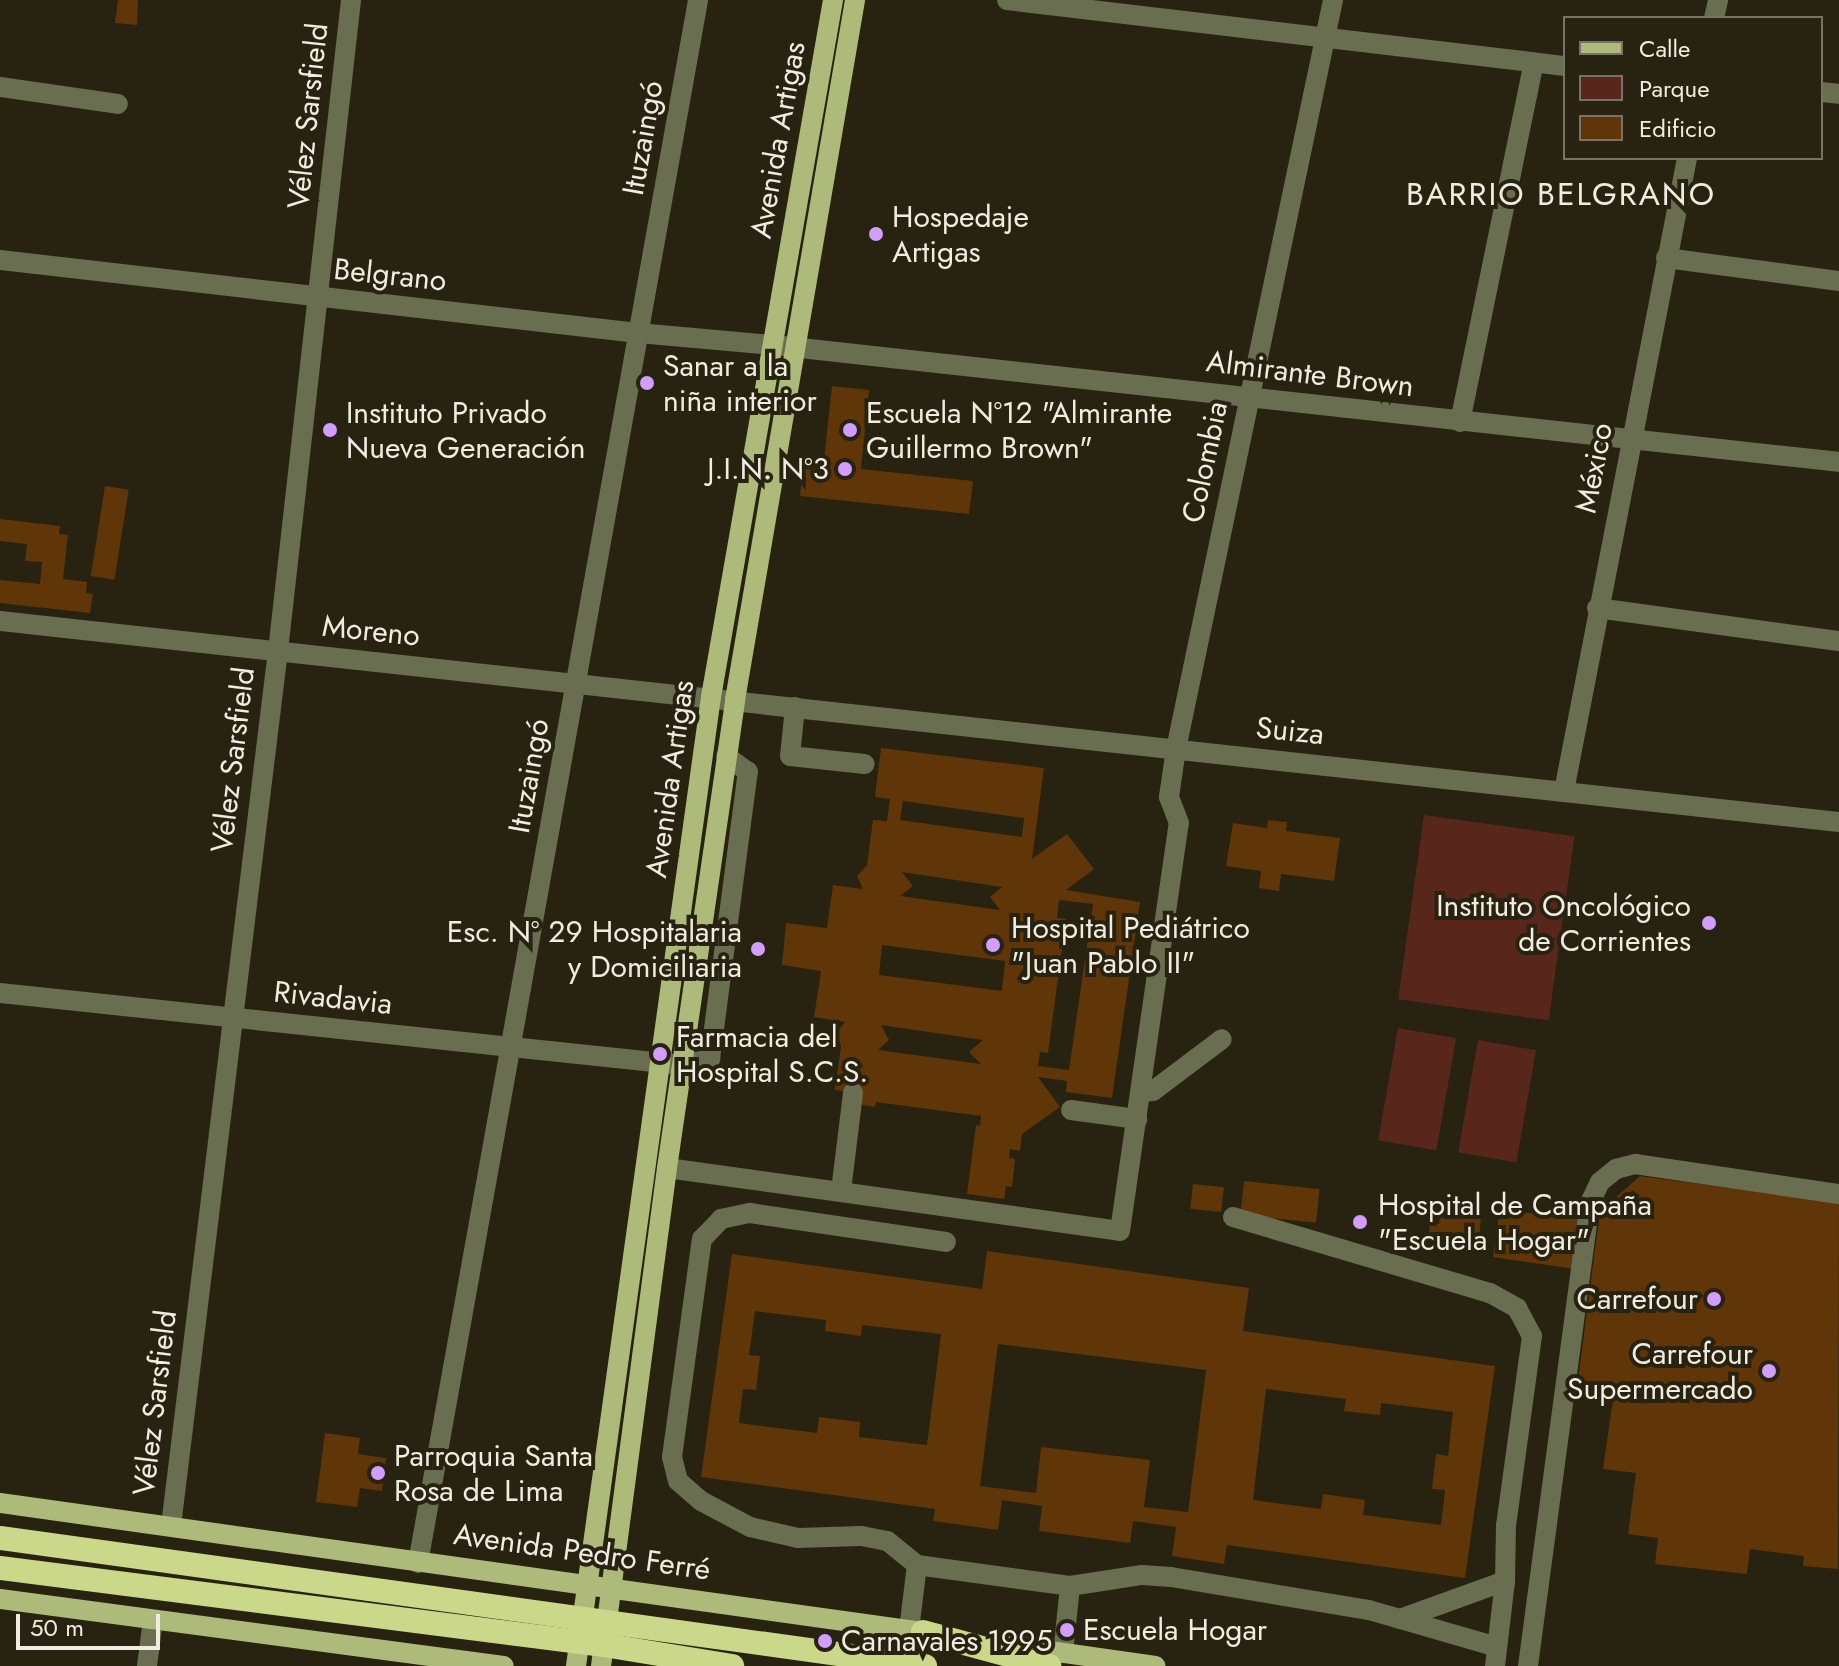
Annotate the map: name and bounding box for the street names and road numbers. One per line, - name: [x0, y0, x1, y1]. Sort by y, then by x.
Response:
- street label: Vélez Sarsfield: [280, 21, 336, 211]
- street label: Avenida Artigas: [743, 39, 813, 241]
- street label: Ituzaingó: [615, 78, 671, 198]
- street label: Belgrano: [332, 251, 448, 299]
- street label: Almirante Brown: [1204, 343, 1416, 405]
- street label: Colombia: [1175, 398, 1235, 526]
- street label: México: [1568, 420, 1620, 516]
- street label: Moreno: [320, 608, 422, 654]
- street label: Vélez Sarsfield: [204, 665, 262, 855]
- street label: Avenida Artigas: [638, 678, 702, 880]
- street label: Suiza: [1254, 710, 1326, 752]
- street label: Ituzaingó: [501, 716, 557, 836]
- street label: Rivadavia: [272, 974, 394, 1022]
- street label: Vélez Sarsfield: [126, 1308, 184, 1498]
- street label: Avenida Pedro Ferré: [451, 1516, 713, 1588]

